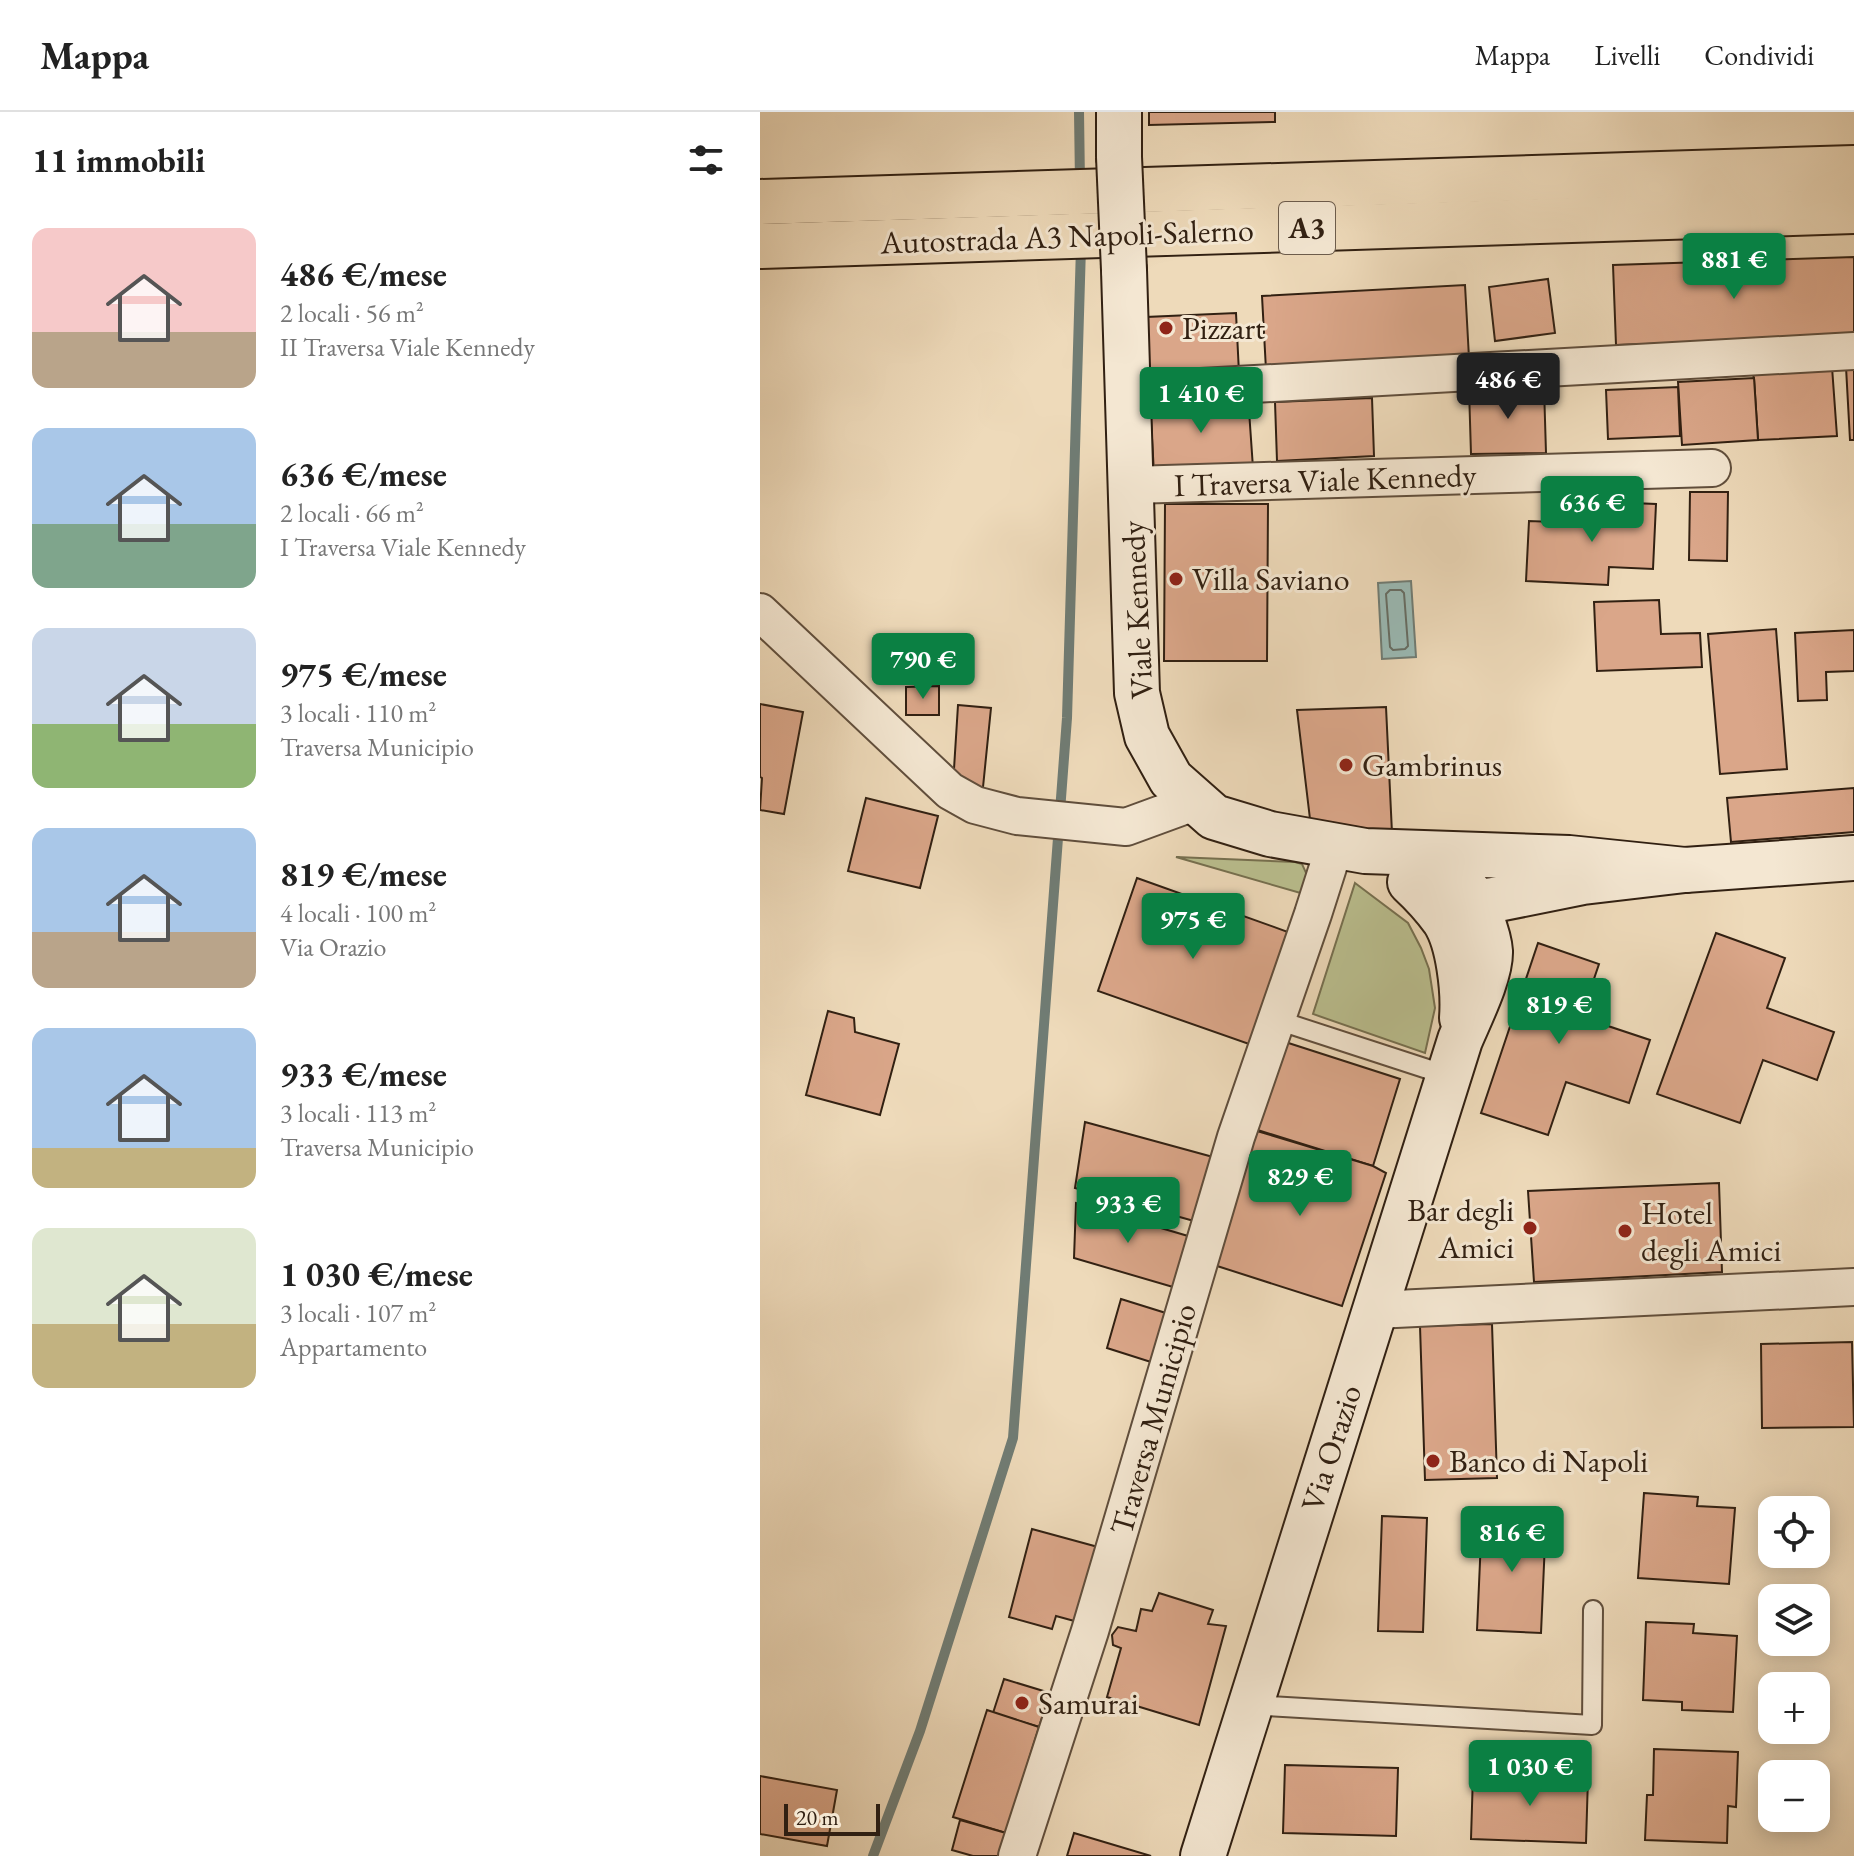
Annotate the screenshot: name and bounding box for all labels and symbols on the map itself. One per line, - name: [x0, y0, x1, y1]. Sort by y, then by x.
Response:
- road number: A3: [1279, 202, 1335, 254]
- street label: Autostrada A3 Napoli-Salerno: [879, 208, 1254, 264]
- pin: 881 €: [1678, 233, 1790, 301]
- place label: Pizzart: [1182, 307, 1265, 349]
- marker: Pizzart: [1157, 319, 1175, 337]
- pin: 486 €: [1452, 353, 1564, 421]
- pin: 1 410 €: [1127, 367, 1275, 435]
- street label: I Traversa Viale Kennedy: [1173, 454, 1478, 506]
- pin: 636 €: [1536, 476, 1648, 544]
- street label: Viale Kennedy: [1111, 519, 1163, 700]
- place label: Villa Saviano: [1192, 558, 1350, 600]
- marker: Villa Saviano: [1167, 570, 1185, 588]
- pin: 790 €: [867, 633, 979, 701]
- place label: Gambrinus: [1362, 744, 1502, 786]
- marker: Gambrinus: [1337, 756, 1355, 774]
- pin: 975 €: [1137, 893, 1249, 961]
- pin: 819 €: [1503, 978, 1615, 1046]
- pin: 829 €: [1244, 1150, 1356, 1218]
- pin: 933 €: [1072, 1177, 1184, 1245]
- place label: Bar degli Amici: [1407, 1189, 1514, 1268]
- place label: Hotel degli Amici: [1641, 1192, 1781, 1271]
- marker: Bar degli Amici: [1521, 1219, 1539, 1237]
- marker: Hotel degli Amici: [1616, 1222, 1634, 1240]
- street label: Traversa Municipio: [1100, 1299, 1206, 1539]
- street label: Via Orazio: [1291, 1379, 1371, 1517]
- place label: Banco di Napoli: [1449, 1440, 1648, 1482]
- marker: Banco di Napoli: [1424, 1452, 1442, 1470]
- pin: 816 €: [1456, 1506, 1568, 1574]
- place label: Samurai: [1038, 1682, 1139, 1724]
- marker: Samurai: [1013, 1694, 1031, 1712]
- pin: 1 030 €: [1456, 1740, 1604, 1808]
- scale bar: [784, 1800, 880, 1836]

